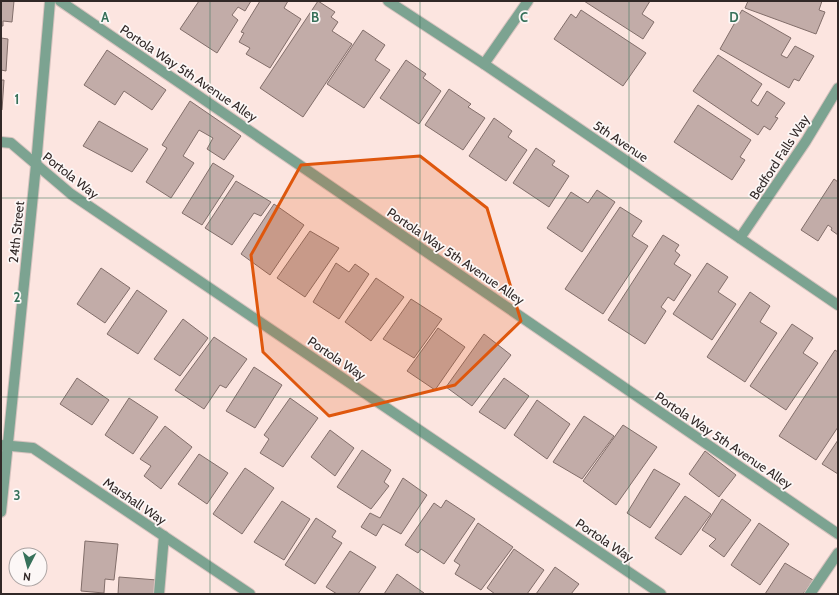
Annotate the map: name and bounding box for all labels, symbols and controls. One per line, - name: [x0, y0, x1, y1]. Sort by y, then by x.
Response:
- text: A: [101, 9, 110, 25]
- text: B: [311, 9, 319, 25]
- text: C: [520, 9, 528, 25]
- text: D: [729, 9, 739, 25]
- street label: Portola Way 5th Avenue Alley: [117, 21, 261, 125]
- text: 1: [15, 91, 19, 107]
- street label: Bedford Falls Way: [746, 111, 813, 202]
- street label: 5th Avenue: [591, 117, 652, 165]
- street label: Portola Way: [40, 148, 102, 202]
- street label: 24th Street: [5, 200, 27, 264]
- street label: Portola Way 5th Avenue Alley: [384, 204, 528, 308]
- text: 2: [14, 289, 21, 305]
- street label: Portola Way: [305, 333, 369, 383]
- street label: Portola Way 5th Avenue Alley: [652, 388, 796, 492]
- street label: Marshall Way: [100, 474, 170, 528]
- text: 3: [13, 487, 21, 503]
- street label: Portola Way: [573, 515, 637, 565]
- north arrow: [8, 547, 48, 587]
- text: N: [22, 570, 32, 584]

